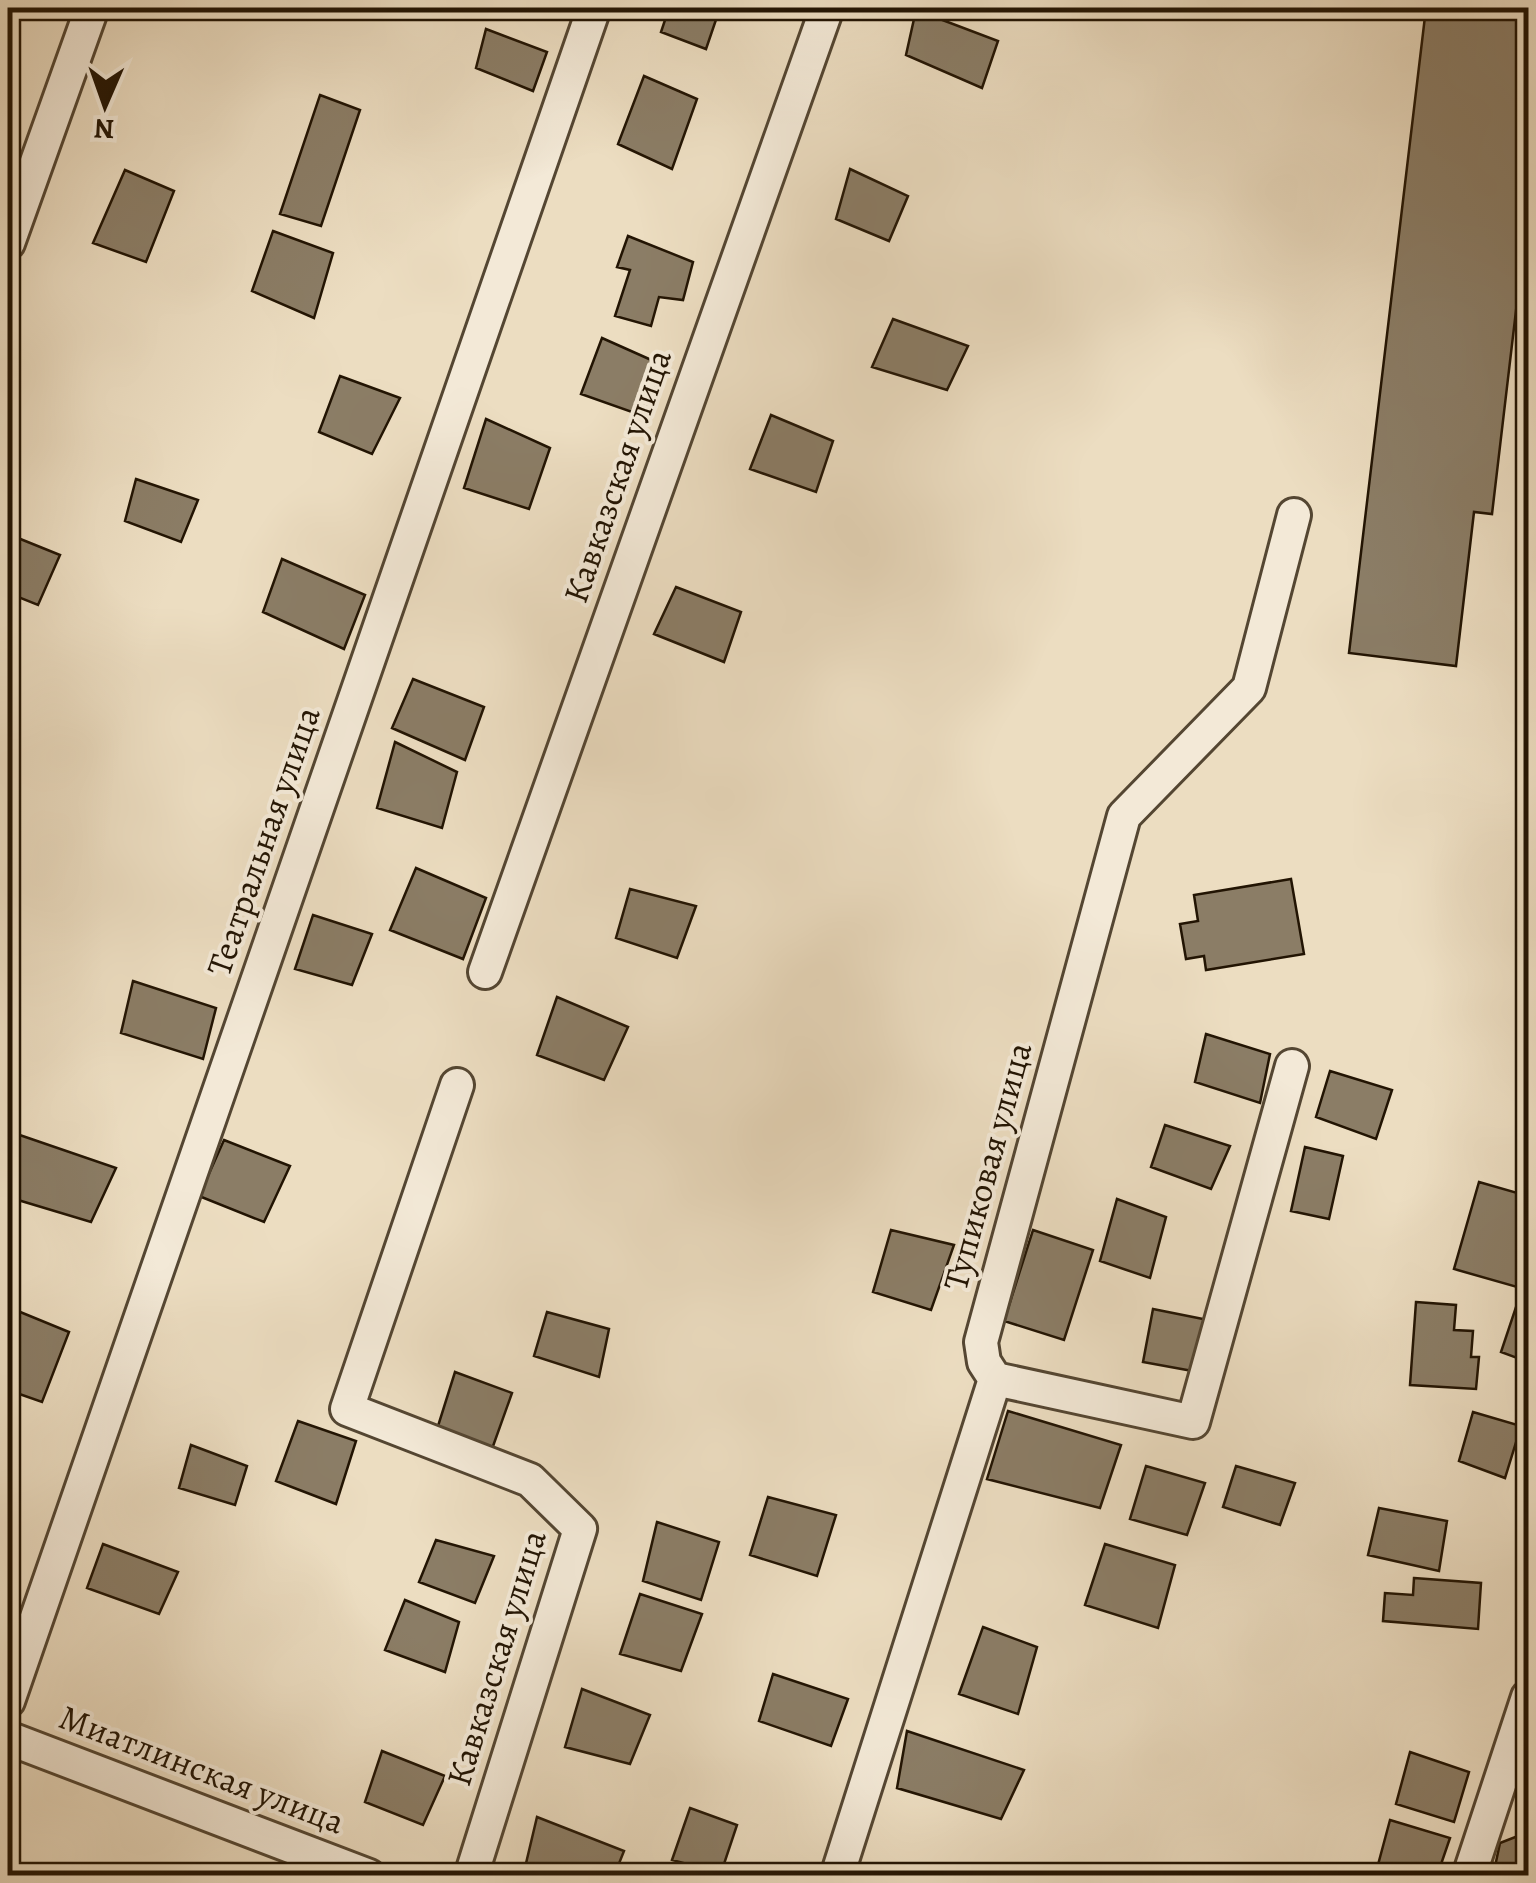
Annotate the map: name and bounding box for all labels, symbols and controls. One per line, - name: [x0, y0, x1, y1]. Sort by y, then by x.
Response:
- north arrow: [55, 55, 155, 155]
- text: N: [93, 110, 115, 148]
- street label: Кавказская улица: [551, 343, 683, 609]
- street label: Театральная улица: [194, 700, 332, 982]
- street label: Тупиковая улица: [931, 1037, 1043, 1295]
- street label: Кавказская улица: [434, 1524, 558, 1792]
- street label: Миатлинская улица: [53, 1693, 351, 1845]

